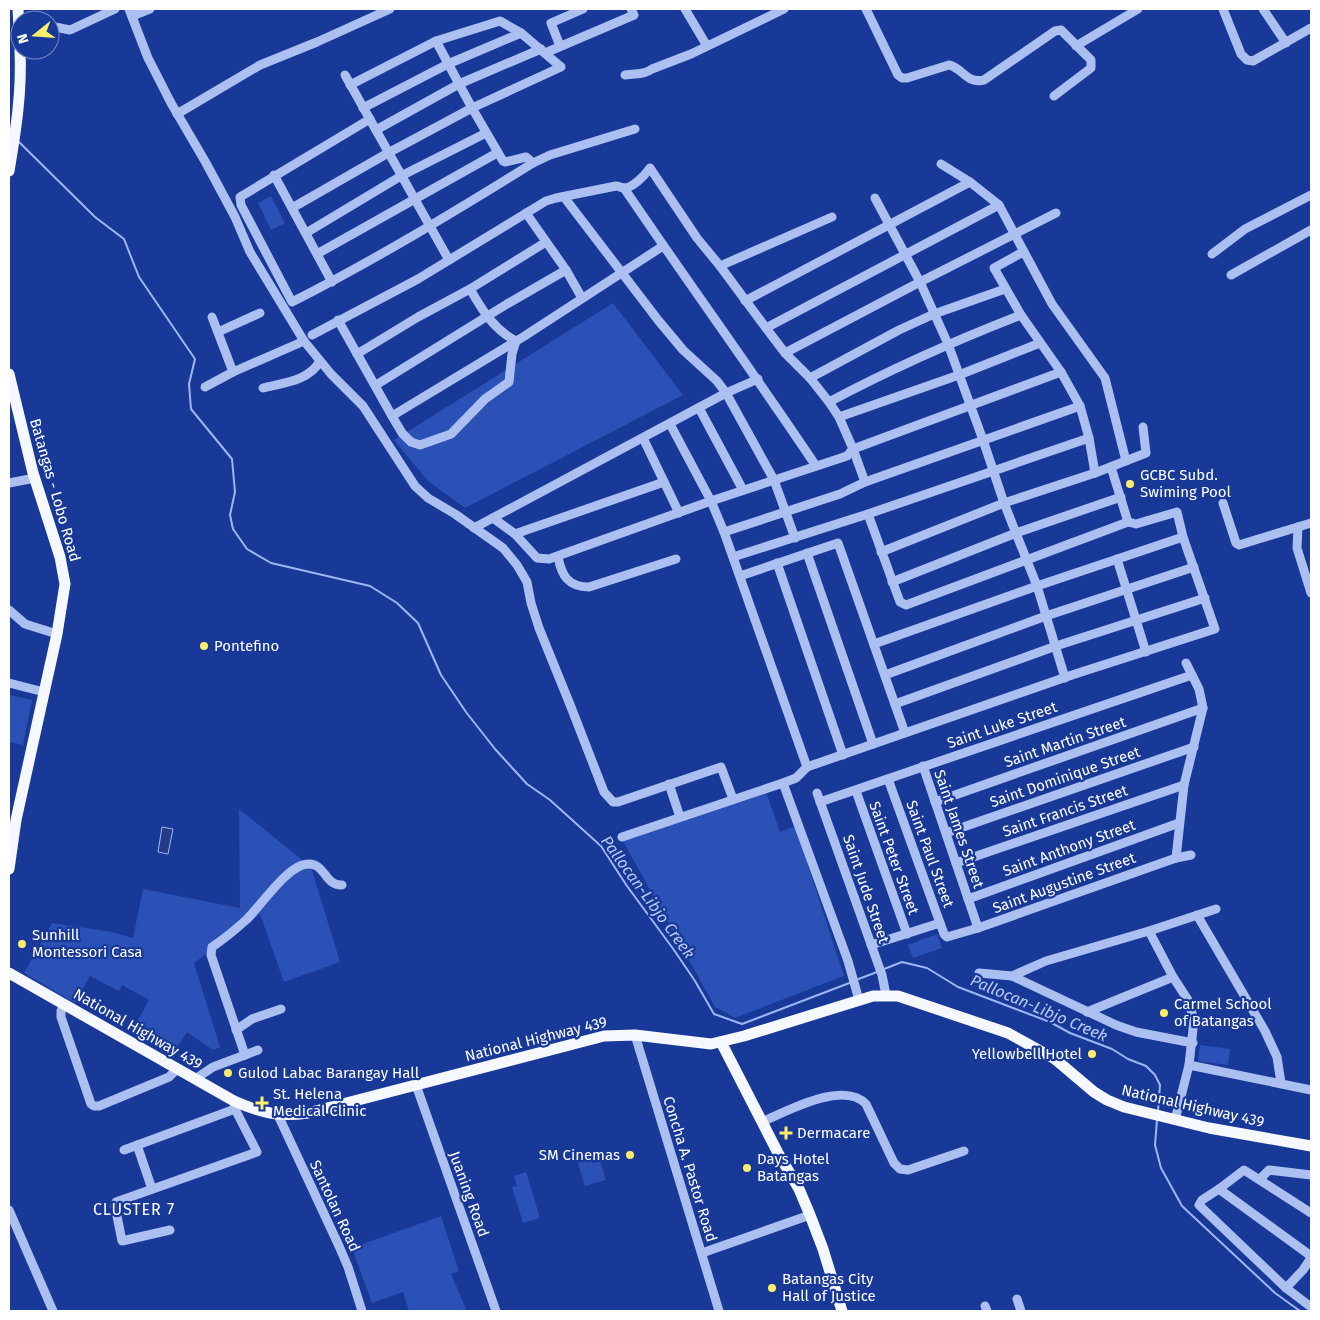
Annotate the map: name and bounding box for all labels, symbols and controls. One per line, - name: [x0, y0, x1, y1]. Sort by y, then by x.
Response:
- north arrow: [10, 10, 60, 60]
- text: N: [14, 32, 33, 46]
- street label: Batangas - Lobo Road: [26, 416, 84, 564]
- place label: GCBC Subd. Swiming Pool: [1140, 466, 1232, 501]
- marker: GCBC Subd. Swiming Pool: [1124, 478, 1136, 490]
- place label: Pontefino: [214, 637, 279, 655]
- marker: Pontefino: [198, 640, 210, 652]
- street label: Saint Luke Street: [945, 698, 1060, 752]
- street label: Saint Martin Street: [1002, 713, 1129, 771]
- street label: Saint Dominique Street: [987, 743, 1143, 811]
- street label: Saint James Street: [930, 767, 988, 891]
- street label: Saint Francis Street: [1000, 781, 1130, 841]
- street label: Saint Paul Street: [902, 798, 958, 911]
- street label: Saint Peter Street: [865, 799, 923, 918]
- street label: Saint Anthony Street: [1000, 815, 1138, 880]
- water label: Pallocan-Libjo Creek: [597, 832, 699, 962]
- street label: Saint Jude Street: [839, 832, 893, 946]
- street label: Saint Augustine Street: [990, 849, 1138, 917]
- place label: Sunhill Montessori Casa: [32, 926, 142, 961]
- marker: Sunhill Montessori Casa: [16, 938, 28, 950]
- water label: Pallocan-Libjo Creek: [968, 971, 1111, 1046]
- street label: National Highway 439: [70, 985, 206, 1073]
- place label: Carmel School of Batangas: [1174, 995, 1272, 1030]
- marker: Carmel School of Batangas: [1158, 1007, 1170, 1019]
- street label: National Highway 439: [463, 1013, 609, 1065]
- place label: Yellowbell Hotel: [972, 1045, 1083, 1063]
- marker: Yellowbell Hotel: [1086, 1048, 1098, 1060]
- place label: Gulod Labac Barangay Hall: [238, 1064, 420, 1082]
- marker: Gulod Labac Barangay Hall: [222, 1067, 234, 1079]
- street label: National Highway 439: [1120, 1081, 1266, 1131]
- place label: St. Helena Medical Clinic: [273, 1085, 367, 1120]
- street label: Concha A. Pastor Road: [659, 1094, 721, 1244]
- marker: St. Helena Medical Clinic: [255, 1096, 269, 1110]
- place label: Dermacare: [797, 1124, 870, 1142]
- marker: Dermacare: [779, 1126, 793, 1140]
- place label: SM Cinemas: [539, 1146, 620, 1164]
- street label: Juaning Road: [445, 1149, 493, 1239]
- marker: SM Cinemas: [624, 1149, 636, 1161]
- place label: Days Hotel Batangas: [757, 1150, 830, 1185]
- street label: Santolan Road: [306, 1157, 364, 1255]
- marker: Days Hotel Batangas: [741, 1162, 753, 1174]
- district label: CLUSTER 7: [93, 1200, 175, 1219]
- place label: Batangas City Hall of Justice: [782, 1270, 876, 1305]
- marker: Batangas City Hall of Justice: [766, 1282, 778, 1294]

